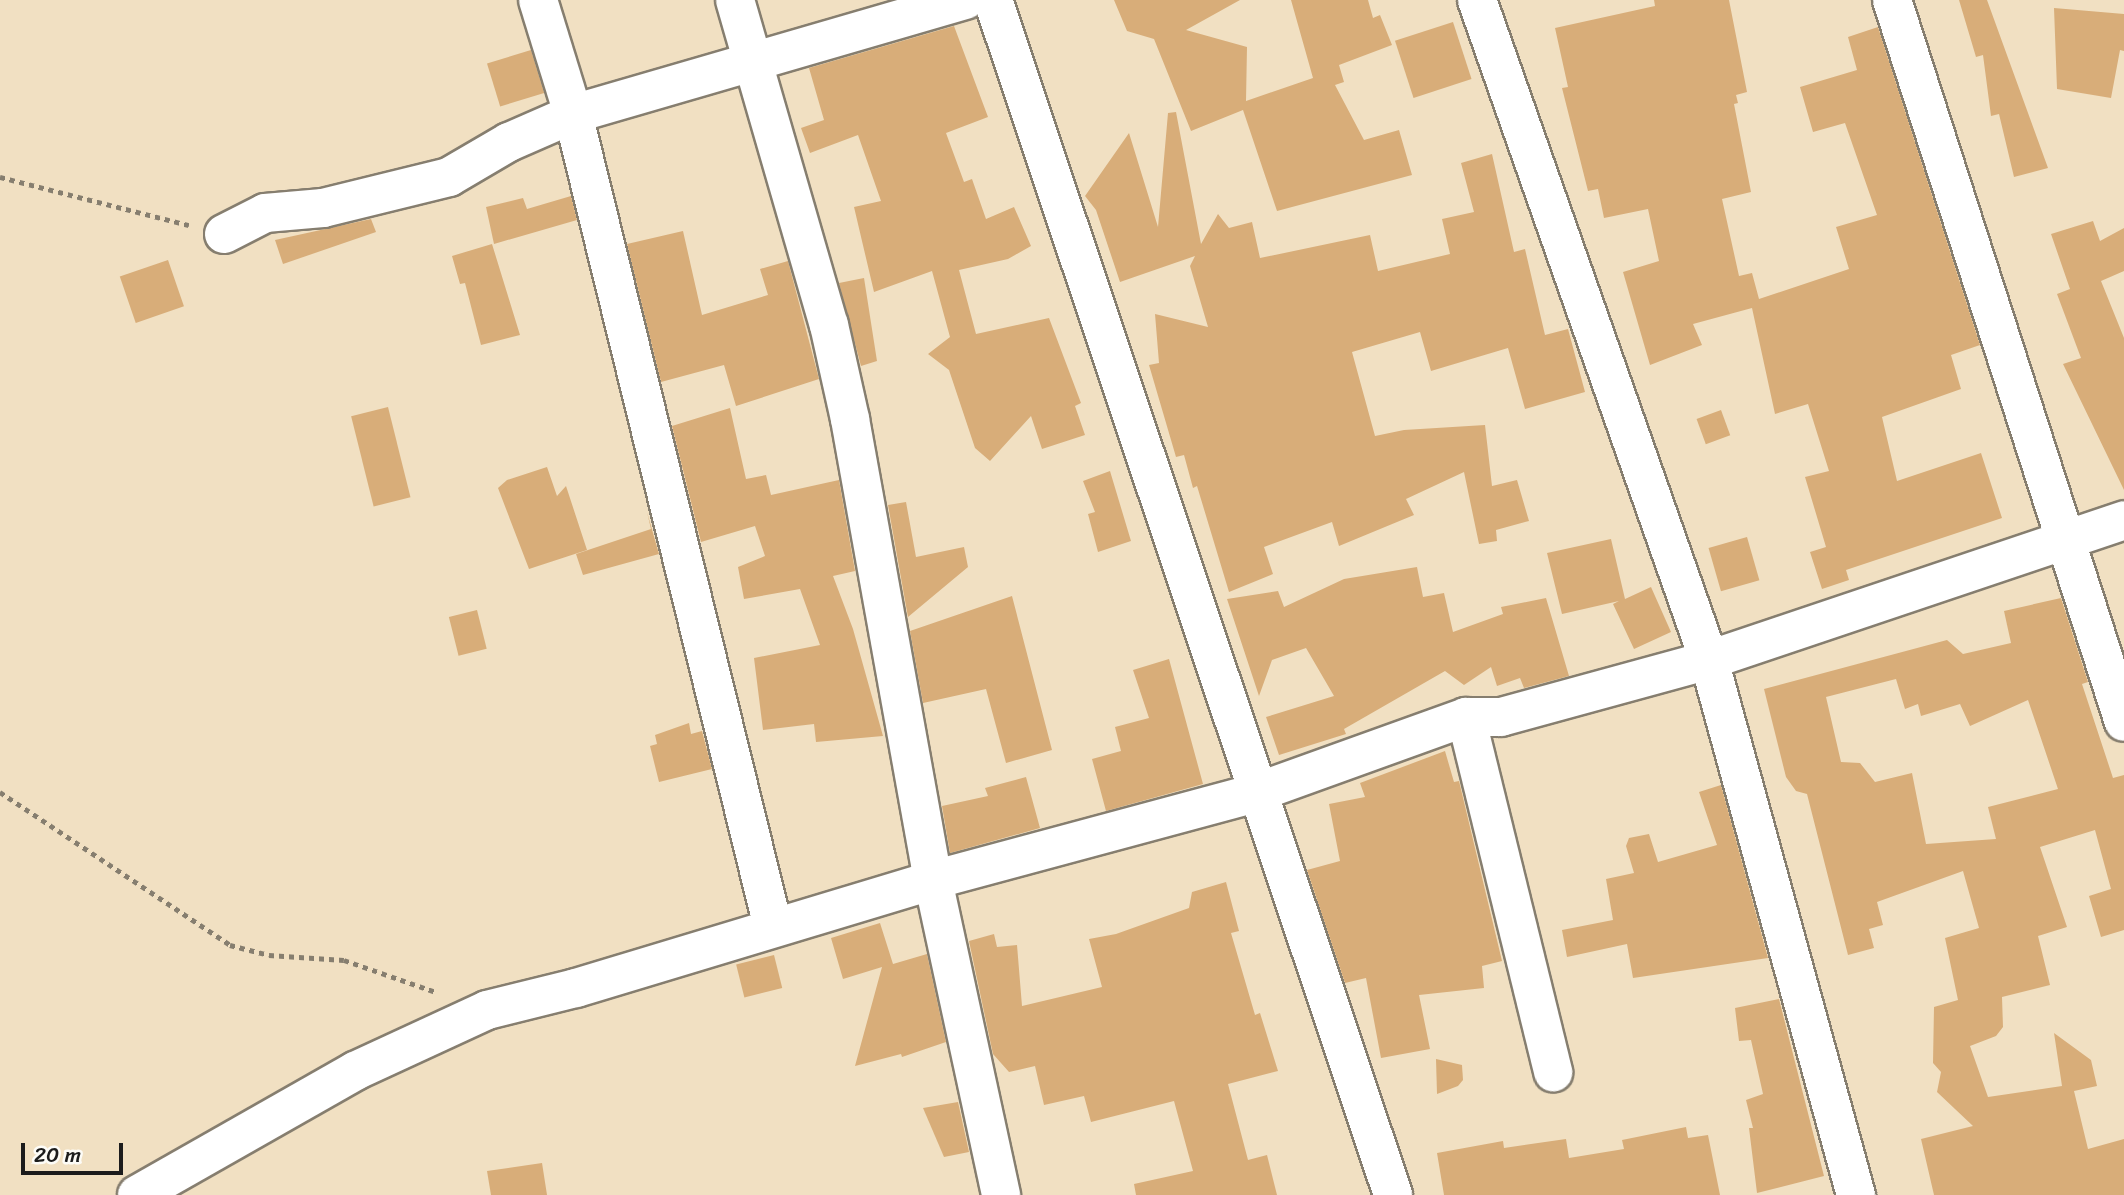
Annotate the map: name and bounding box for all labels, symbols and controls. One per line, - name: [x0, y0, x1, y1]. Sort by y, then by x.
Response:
- scale bar: [24, 1128, 126, 1172]
- text: 20 m: [34, 1136, 81, 1174]

